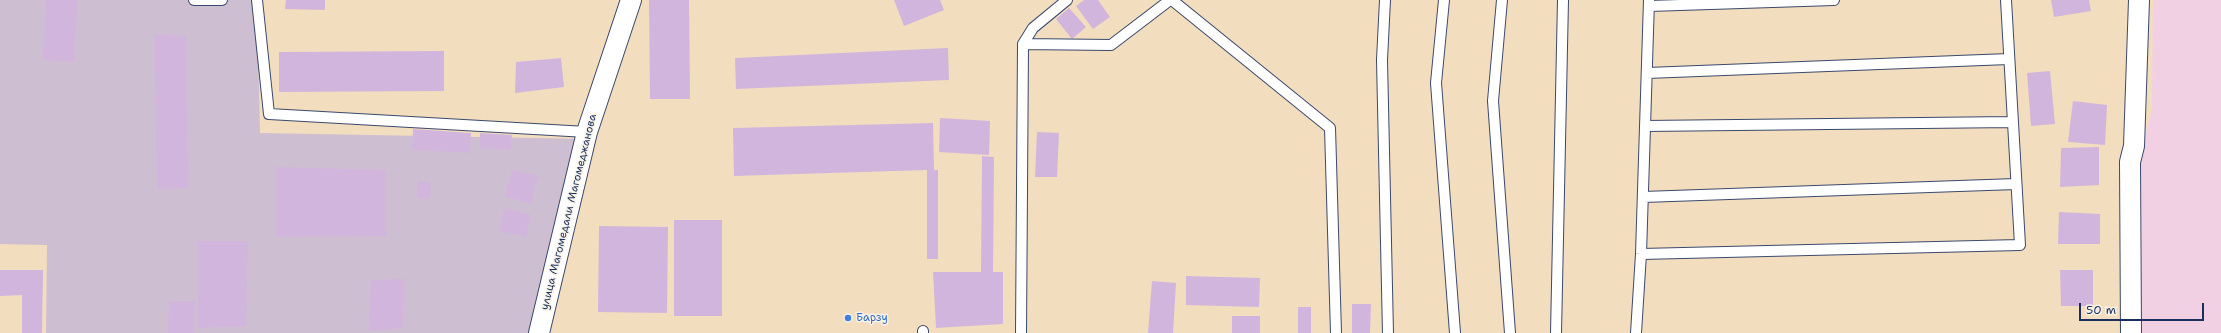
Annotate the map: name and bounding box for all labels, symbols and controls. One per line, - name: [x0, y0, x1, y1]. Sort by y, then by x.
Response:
- street label: улица Магомедали Магомеджановa: [538, 113, 600, 311]
- scale bar: [2081, 295, 2206, 321]
- text: 50 m: [2086, 302, 2116, 318]
- place label: Барзу: [856, 311, 888, 325]
- marker: Барзу: [843, 313, 853, 323]

